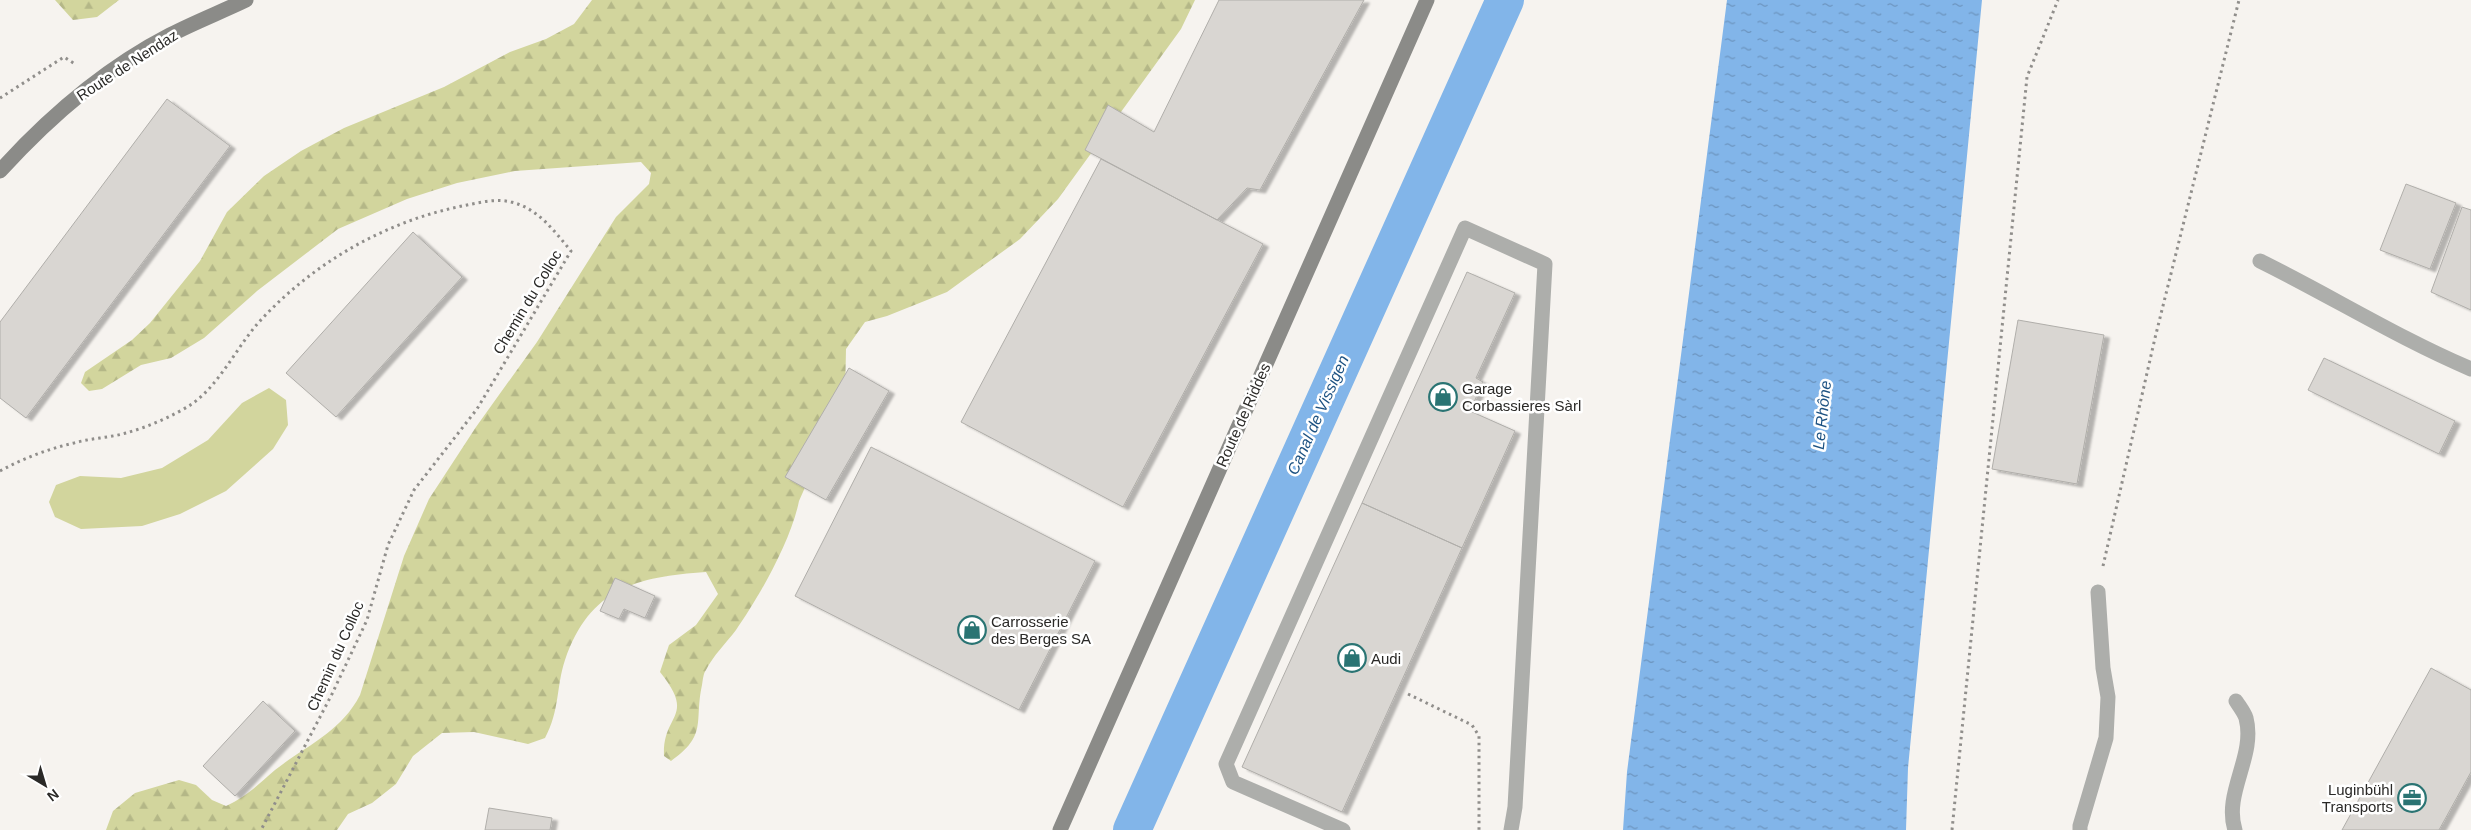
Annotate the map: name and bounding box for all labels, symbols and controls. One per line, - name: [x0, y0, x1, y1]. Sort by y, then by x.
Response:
- street label: Route de Nendaz: [73, 26, 181, 104]
- street label: Chemin du Colloc: [489, 246, 565, 357]
- water label: Canal de Vissigen: [1284, 353, 1352, 477]
- street label: Route de Riddes: [1213, 360, 1273, 470]
- place label: Garage Corbassieres Sàrl: [1462, 380, 1581, 414]
- water label: Le Rhône: [1810, 380, 1834, 450]
- shop icon: Garage Corbassieres Sàrl: [1428, 382, 1458, 412]
- street label: Chemin du Colloc: [303, 598, 367, 714]
- place label: Carrosserie des Berges SA: [991, 613, 1091, 647]
- shop icon: Carrosserie des Berges SA: [957, 615, 987, 645]
- shop icon: Audi: [1337, 643, 1367, 673]
- place label: Audi: [1371, 650, 1401, 667]
- north arrow: [20, 760, 70, 810]
- place label: Luginbühl Transports: [2322, 781, 2393, 815]
- office icon: Luginbühl Transports: [2397, 783, 2427, 813]
- text: N: [44, 786, 62, 805]

